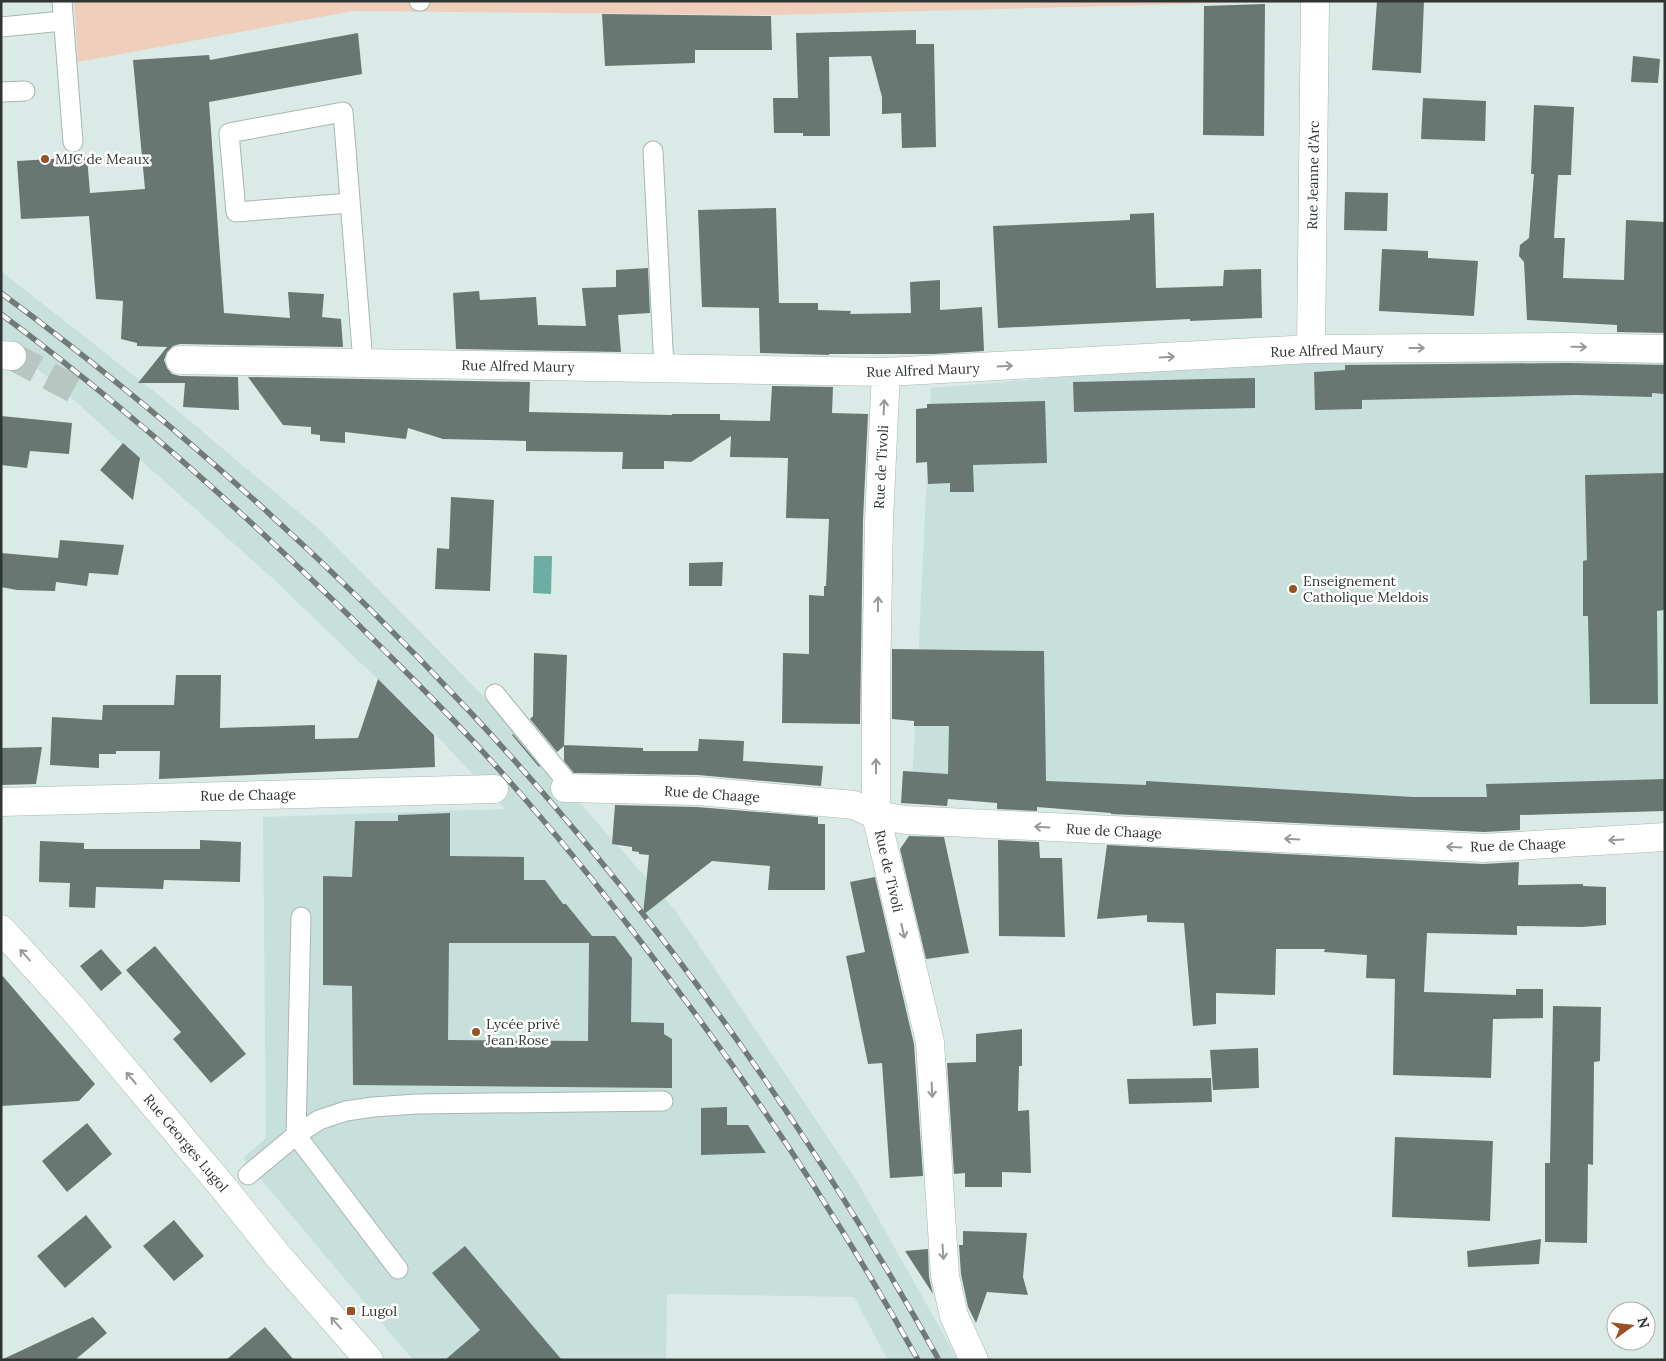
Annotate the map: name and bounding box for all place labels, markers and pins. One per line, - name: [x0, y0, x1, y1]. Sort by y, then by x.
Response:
- place label: MJC de Meaux: [55, 150, 150, 168]
- marker: MJC de Meaux: [39, 153, 51, 165]
- place label: Enseignement Catholique Meldois: [1303, 572, 1428, 606]
- marker: Enseignement Catholique Meldois: [1287, 583, 1299, 595]
- place label: Lycée privé Jean Rose: [485, 1015, 561, 1049]
- marker: Lycée privé Jean Rose: [470, 1026, 482, 1038]
- place label: Lugol: [361, 1302, 397, 1320]
- marker: Lugol: [345, 1305, 357, 1317]

